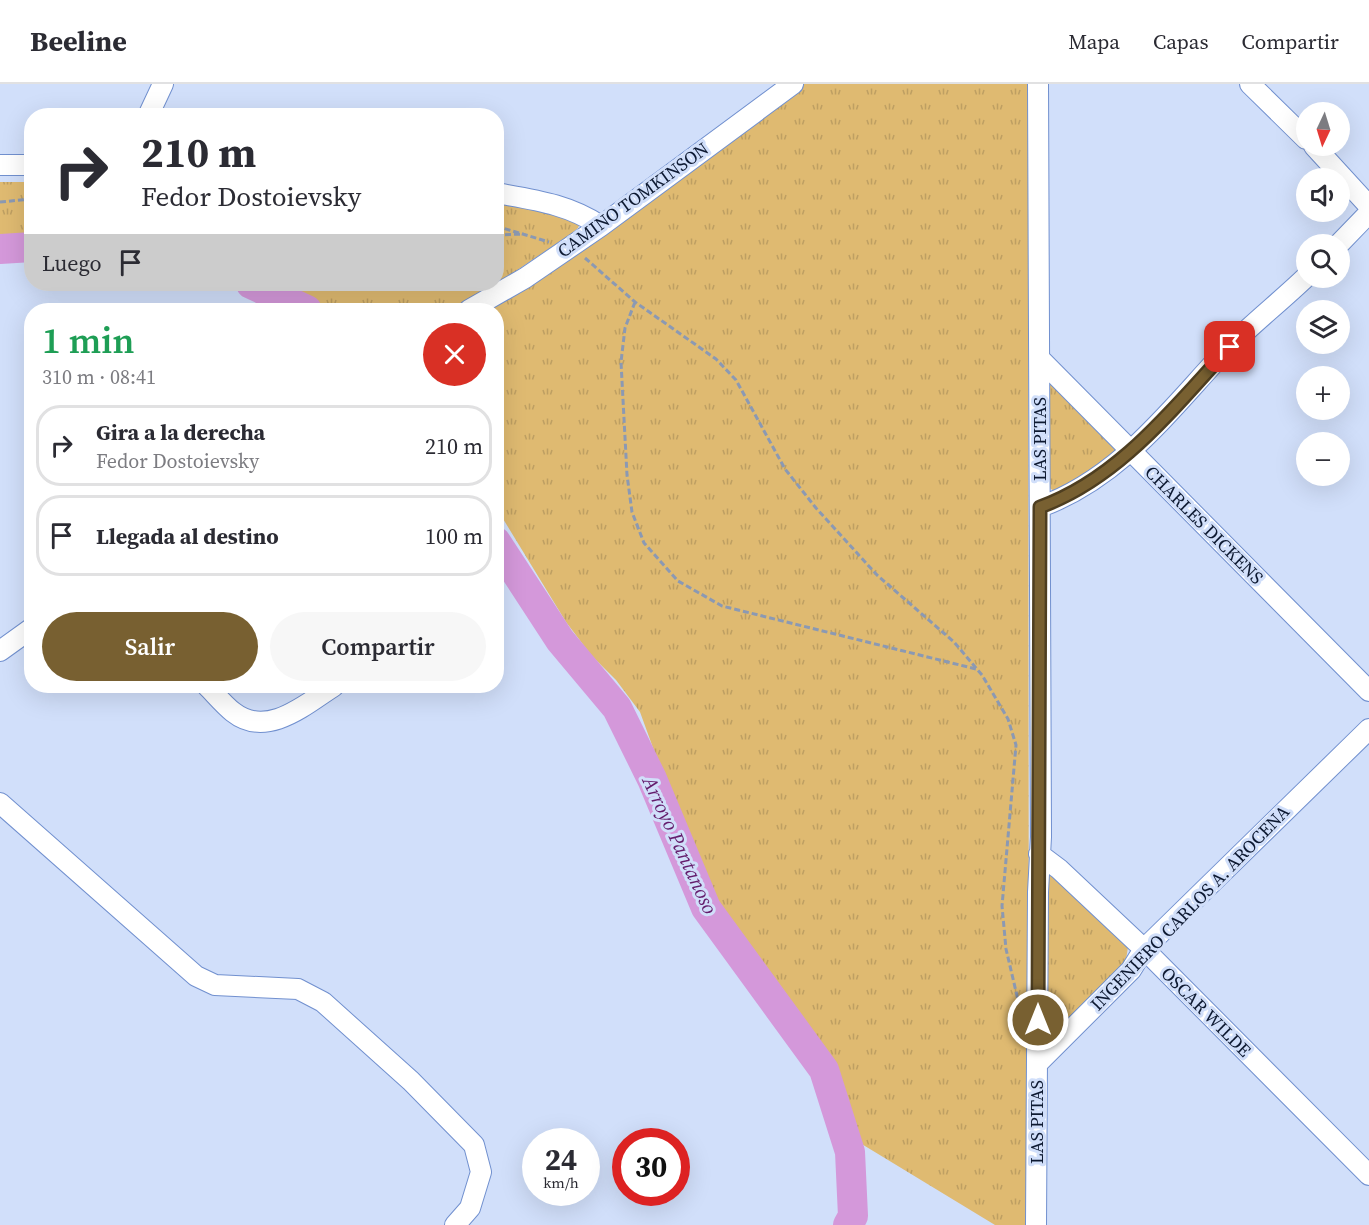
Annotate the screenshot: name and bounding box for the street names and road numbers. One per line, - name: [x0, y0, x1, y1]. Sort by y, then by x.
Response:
- street label: CAMINO TOMKINSON: [552, 136, 713, 263]
- street label: LAS PITAS: [1027, 397, 1052, 481]
- street label: CHARLES DICKENS: [1139, 460, 1269, 590]
- street label: INGENIERO CARLOS A. AROCENA: [1084, 799, 1295, 1016]
- street label: OSCAR WILDE: [1156, 961, 1257, 1062]
- street label: LAS PITAS: [1024, 1080, 1049, 1164]

